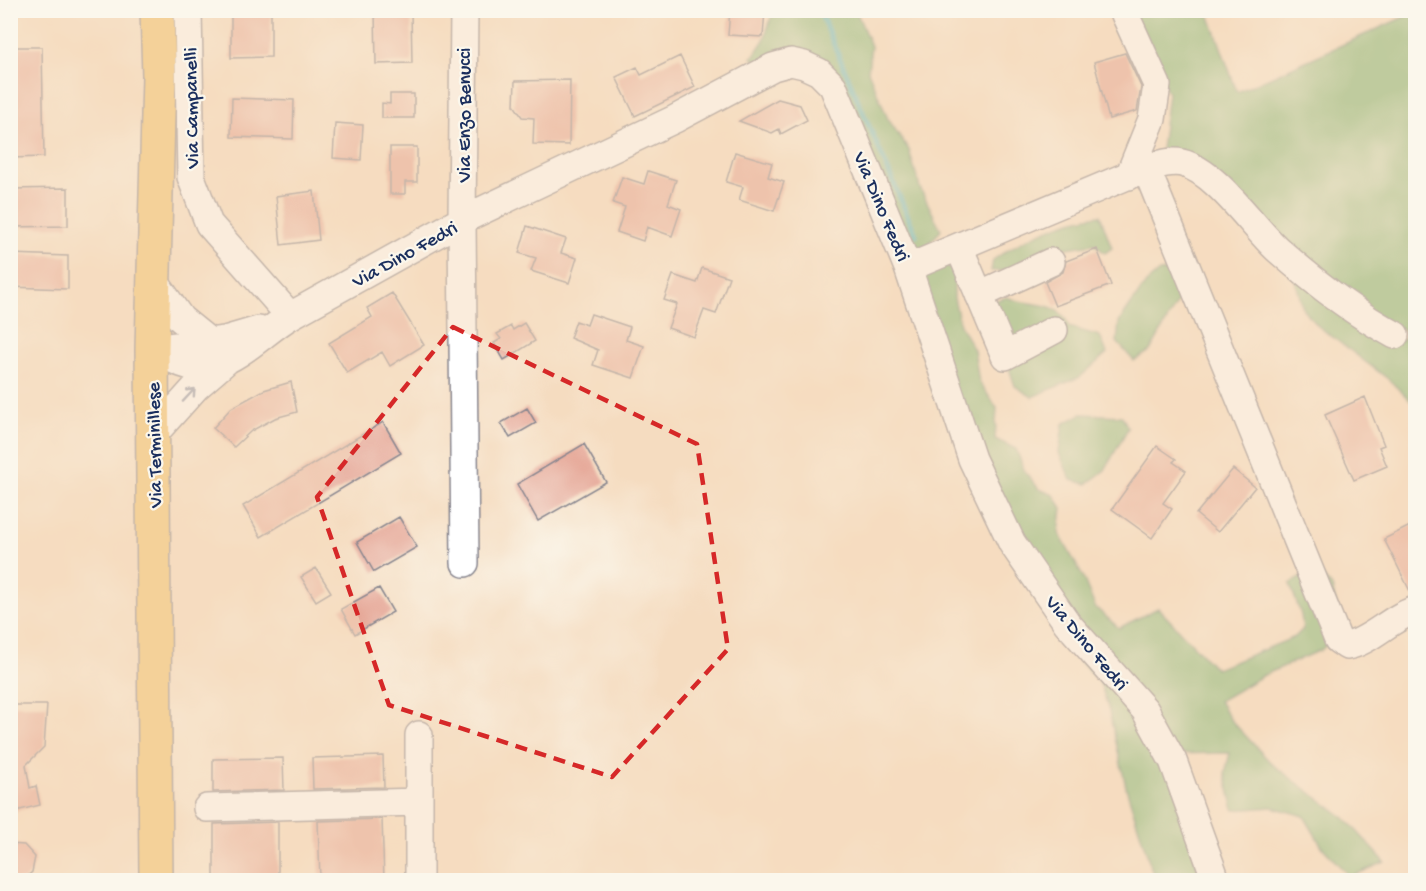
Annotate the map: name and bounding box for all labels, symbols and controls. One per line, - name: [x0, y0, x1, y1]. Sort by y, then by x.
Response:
- street label: Via Campanelli: [181, 47, 206, 170]
- street label: Via Enzo Benucci: [455, 48, 478, 183]
- street label: Via Dino Fedri: [846, 148, 913, 266]
- street label: Via Dino Fedri: [348, 218, 462, 295]
- street label: Via Terminillese: [144, 381, 169, 509]
- one-way arrow: [182, 388, 196, 403]
- street label: Via Dino Fedri: [1038, 591, 1132, 696]

